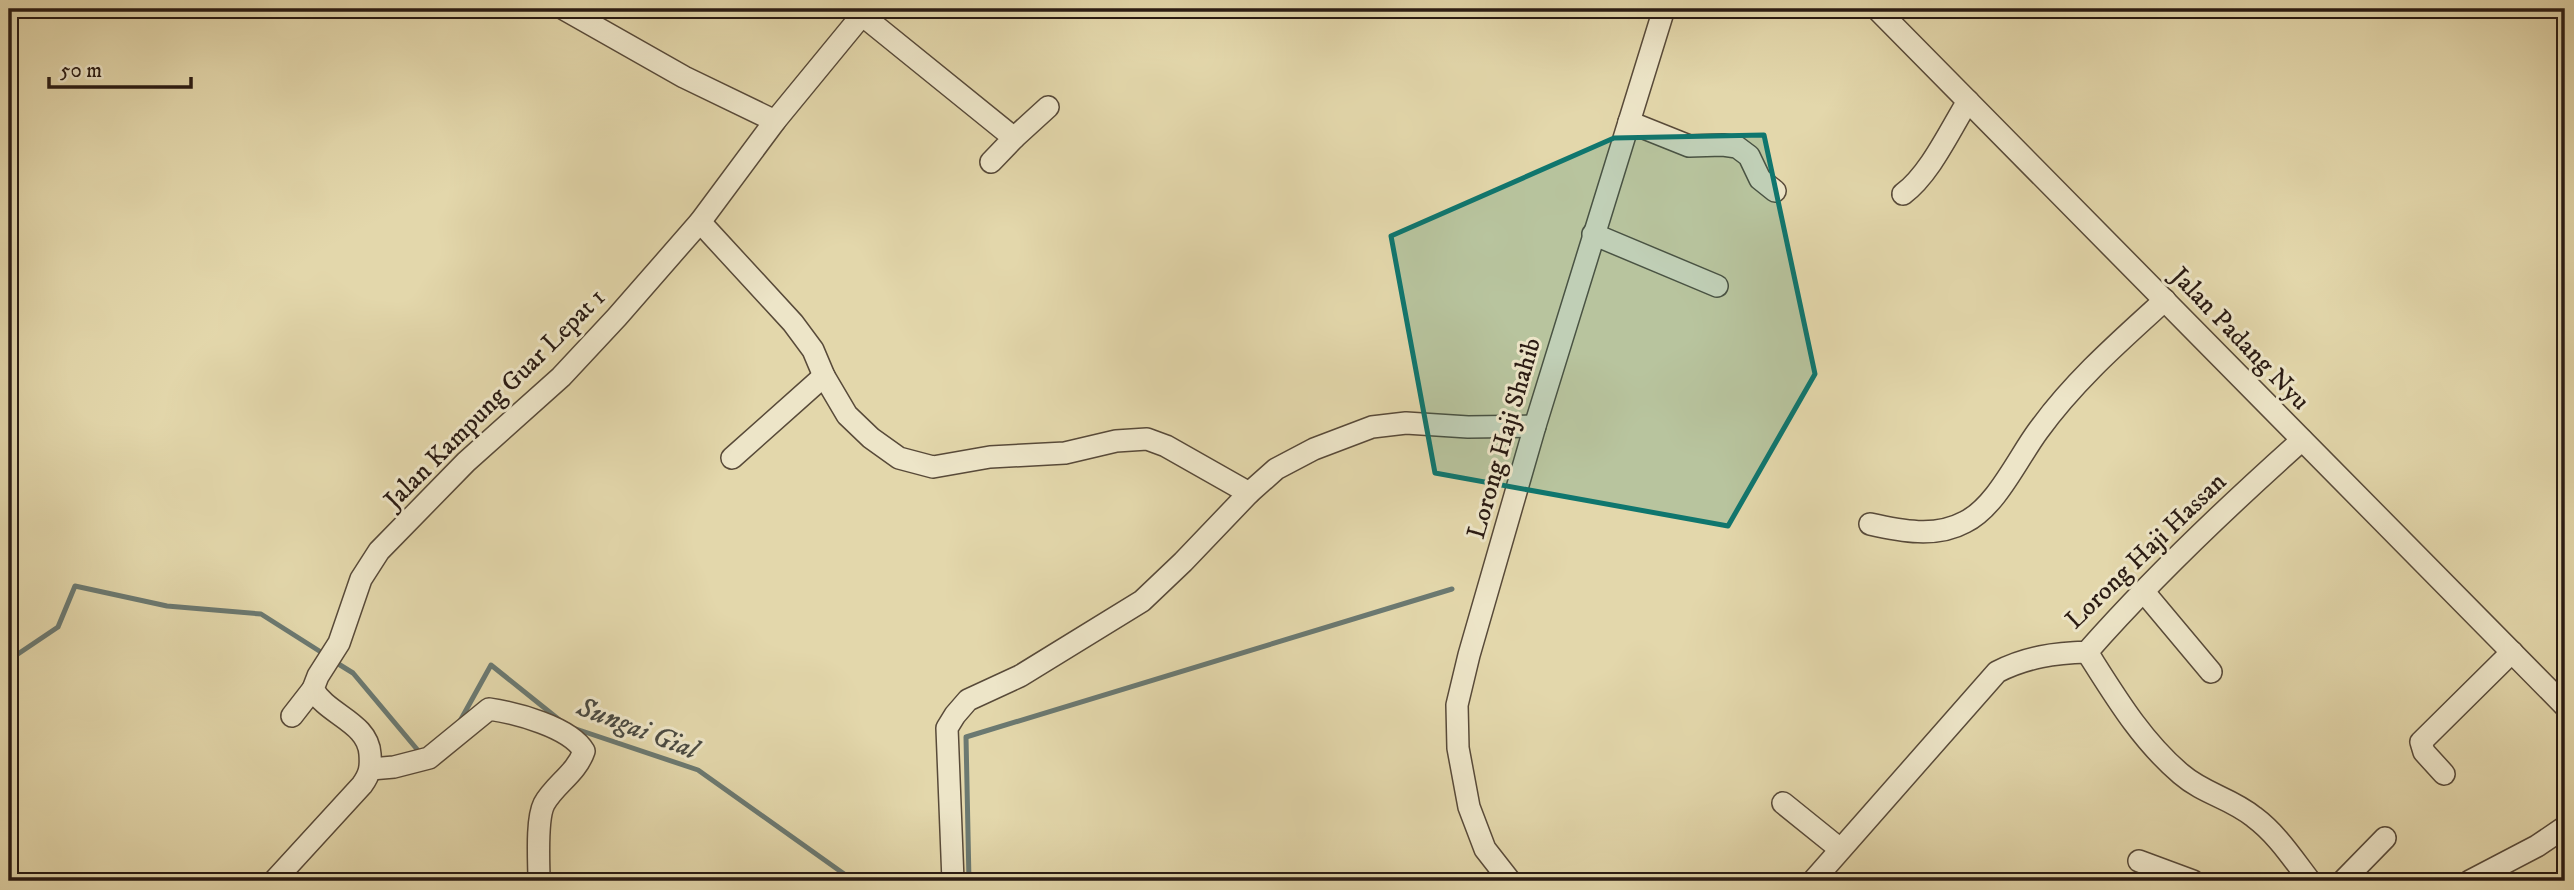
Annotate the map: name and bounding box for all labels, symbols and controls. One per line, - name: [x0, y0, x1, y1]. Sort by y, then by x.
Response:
- scale bar: [49, 46, 191, 90]
- text: 50 m: [60, 58, 102, 84]
- street label: Jalan Padang Nyu: [2162, 259, 2317, 418]
- street label: Jalan Kampung Guar Lepat 1: [376, 282, 613, 518]
- street label: Lorong Haji Shahib: [1460, 334, 1549, 543]
- street label: Lorong Haji Hassan: [2058, 465, 2234, 636]
- water label: Sungai Gial: [571, 689, 705, 768]

